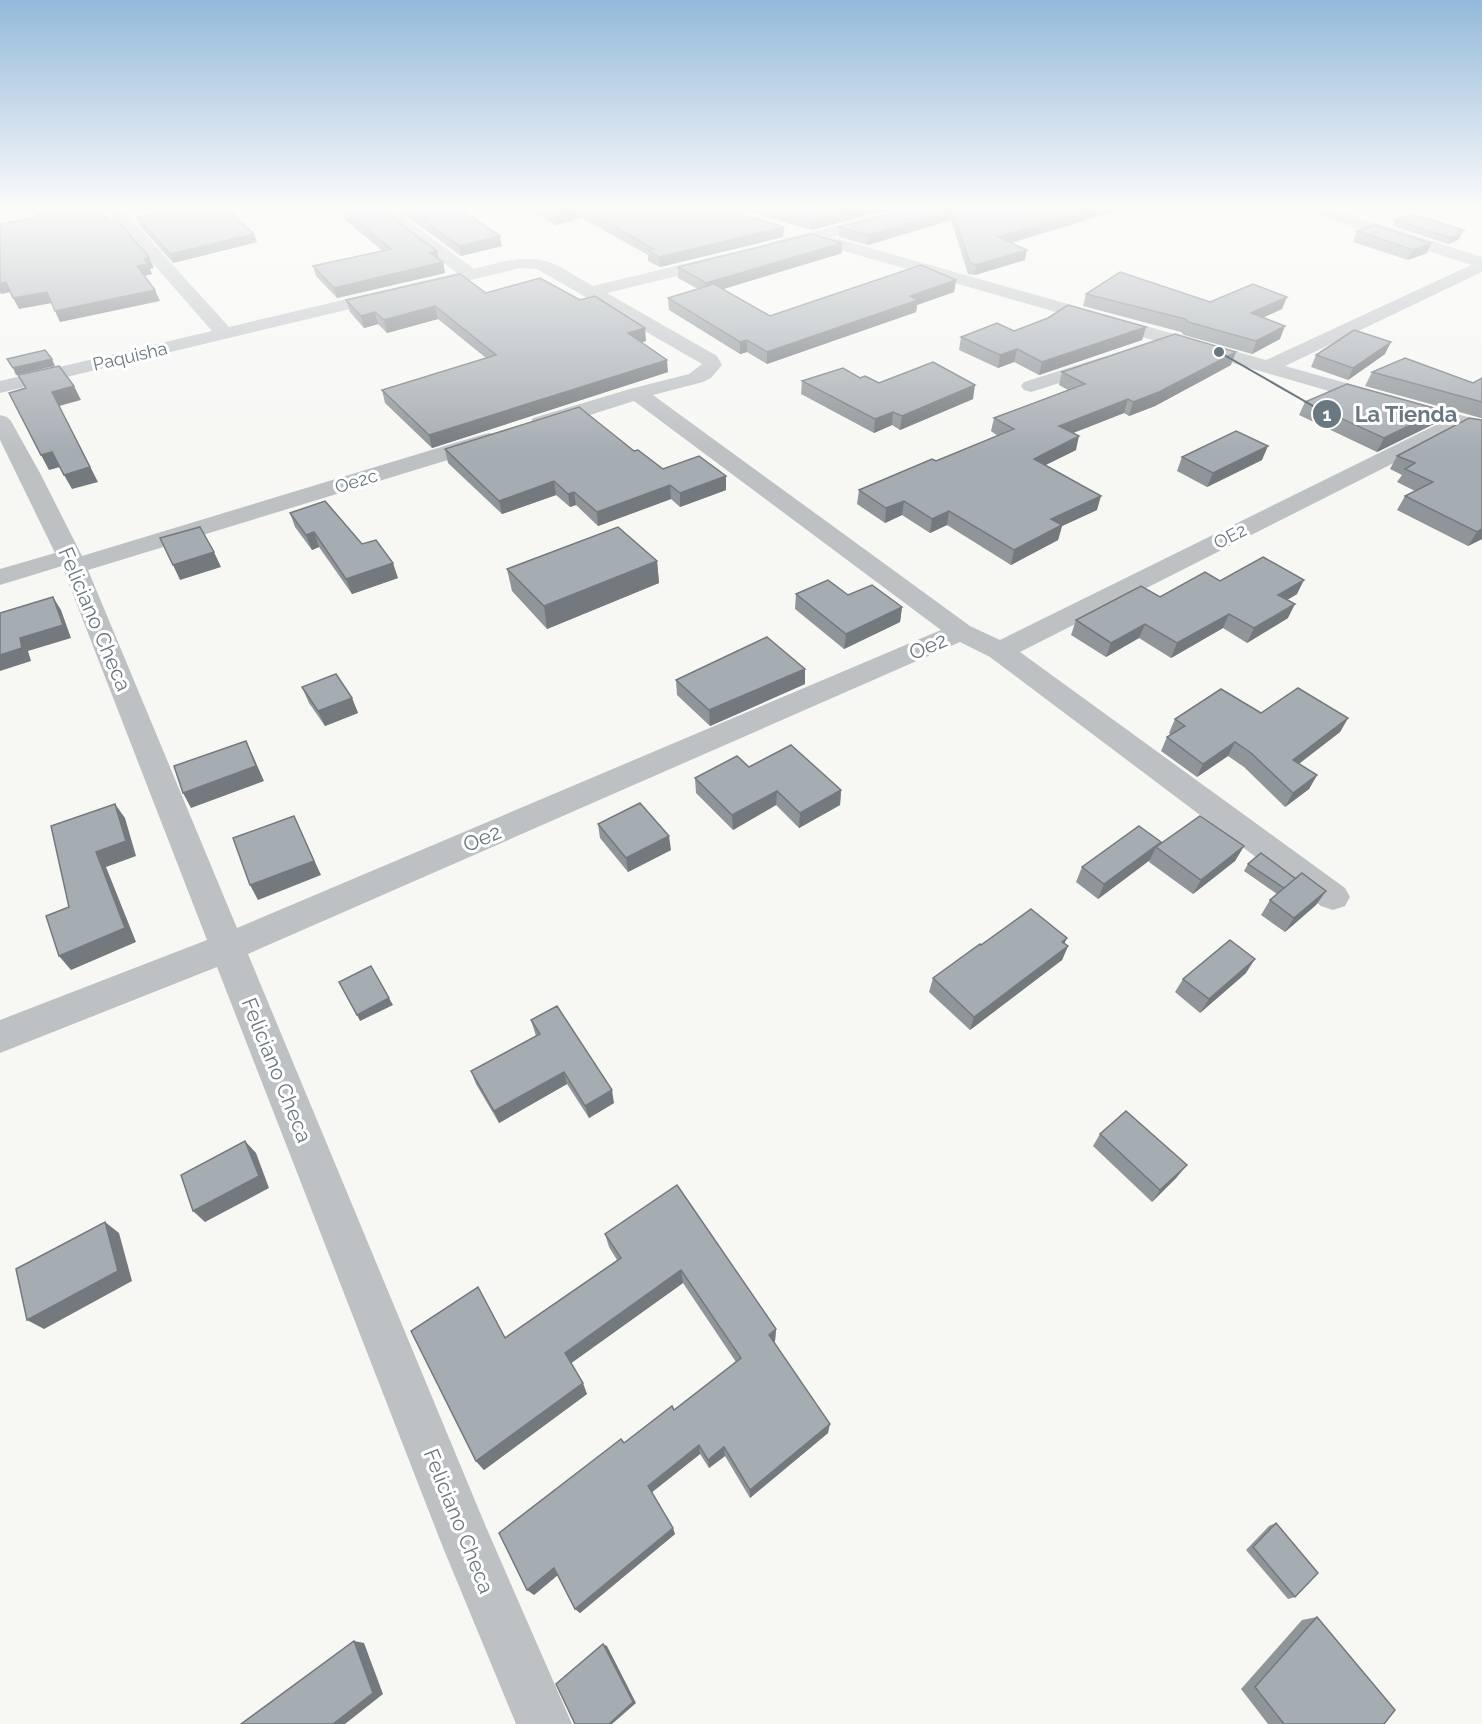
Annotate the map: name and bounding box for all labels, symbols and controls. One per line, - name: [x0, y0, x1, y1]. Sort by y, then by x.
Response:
- street label: Paquisha: [91, 337, 169, 375]
- callout: La Tienda: [1312, 394, 1469, 434]
- text: La Tienda: [1355, 401, 1457, 427]
- text: 1: [1323, 404, 1332, 425]
- street label: Oe2c: [332, 465, 380, 497]
- street label: OE2: [1210, 519, 1250, 553]
- street label: Feliciano Checa: [53, 543, 137, 695]
- street label: Oe2: [905, 627, 951, 665]
- street label: Oe2: [459, 819, 505, 857]
- street label: Feliciano Checa: [237, 994, 317, 1146]
- street label: Feliciano Checa: [419, 1445, 499, 1597]

